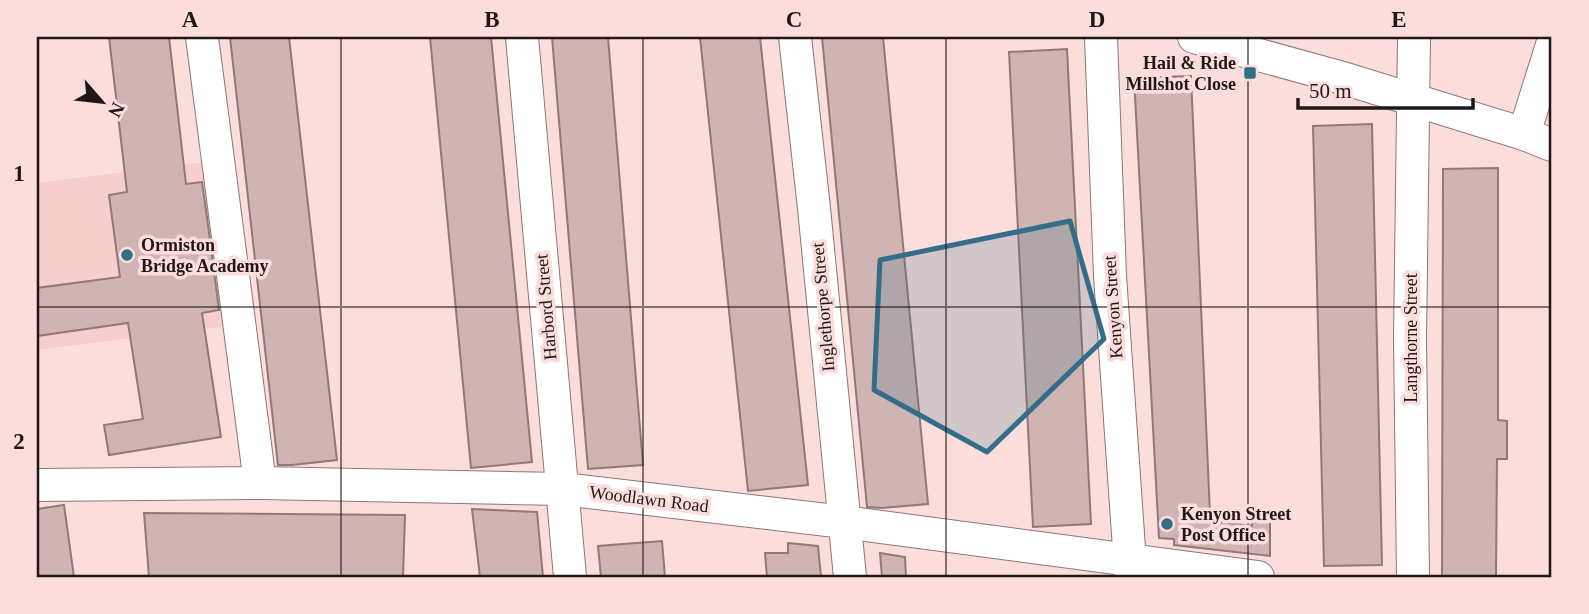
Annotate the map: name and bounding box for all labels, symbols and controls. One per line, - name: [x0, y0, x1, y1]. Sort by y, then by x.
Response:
- text: A: [182, 7, 199, 32]
- text: B: [484, 7, 500, 32]
- text: C: [786, 7, 802, 32]
- text: D: [1089, 7, 1105, 32]
- text: E: [1391, 7, 1407, 32]
- place label: Hail & Ride Millshot Close: [1126, 53, 1236, 94]
- marker: Hail & Ride Millshot Close: [1242, 65, 1258, 81]
- north arrow: [66, 66, 136, 136]
- scale bar: [1298, 66, 1474, 110]
- text: 50 m: [1309, 79, 1352, 103]
- text: N: [104, 99, 129, 121]
- text: 1: [13, 161, 25, 186]
- place label: Ormiston Bridge Academy: [141, 235, 269, 276]
- street label: Inglethorpe Street: [807, 242, 839, 372]
- marker: Ormiston Bridge Academy: [119, 247, 135, 263]
- street label: Harbord Street: [531, 253, 561, 361]
- street label: Kenyon Street: [1099, 255, 1127, 359]
- street label: Langthorne Street: [1401, 273, 1421, 403]
- text: 2: [13, 429, 25, 454]
- street label: Woodlawn Road: [588, 482, 710, 516]
- place label: Kenyon Street Post Office: [1181, 504, 1291, 545]
- marker: Kenyon Street Post Office: [1159, 516, 1175, 532]

